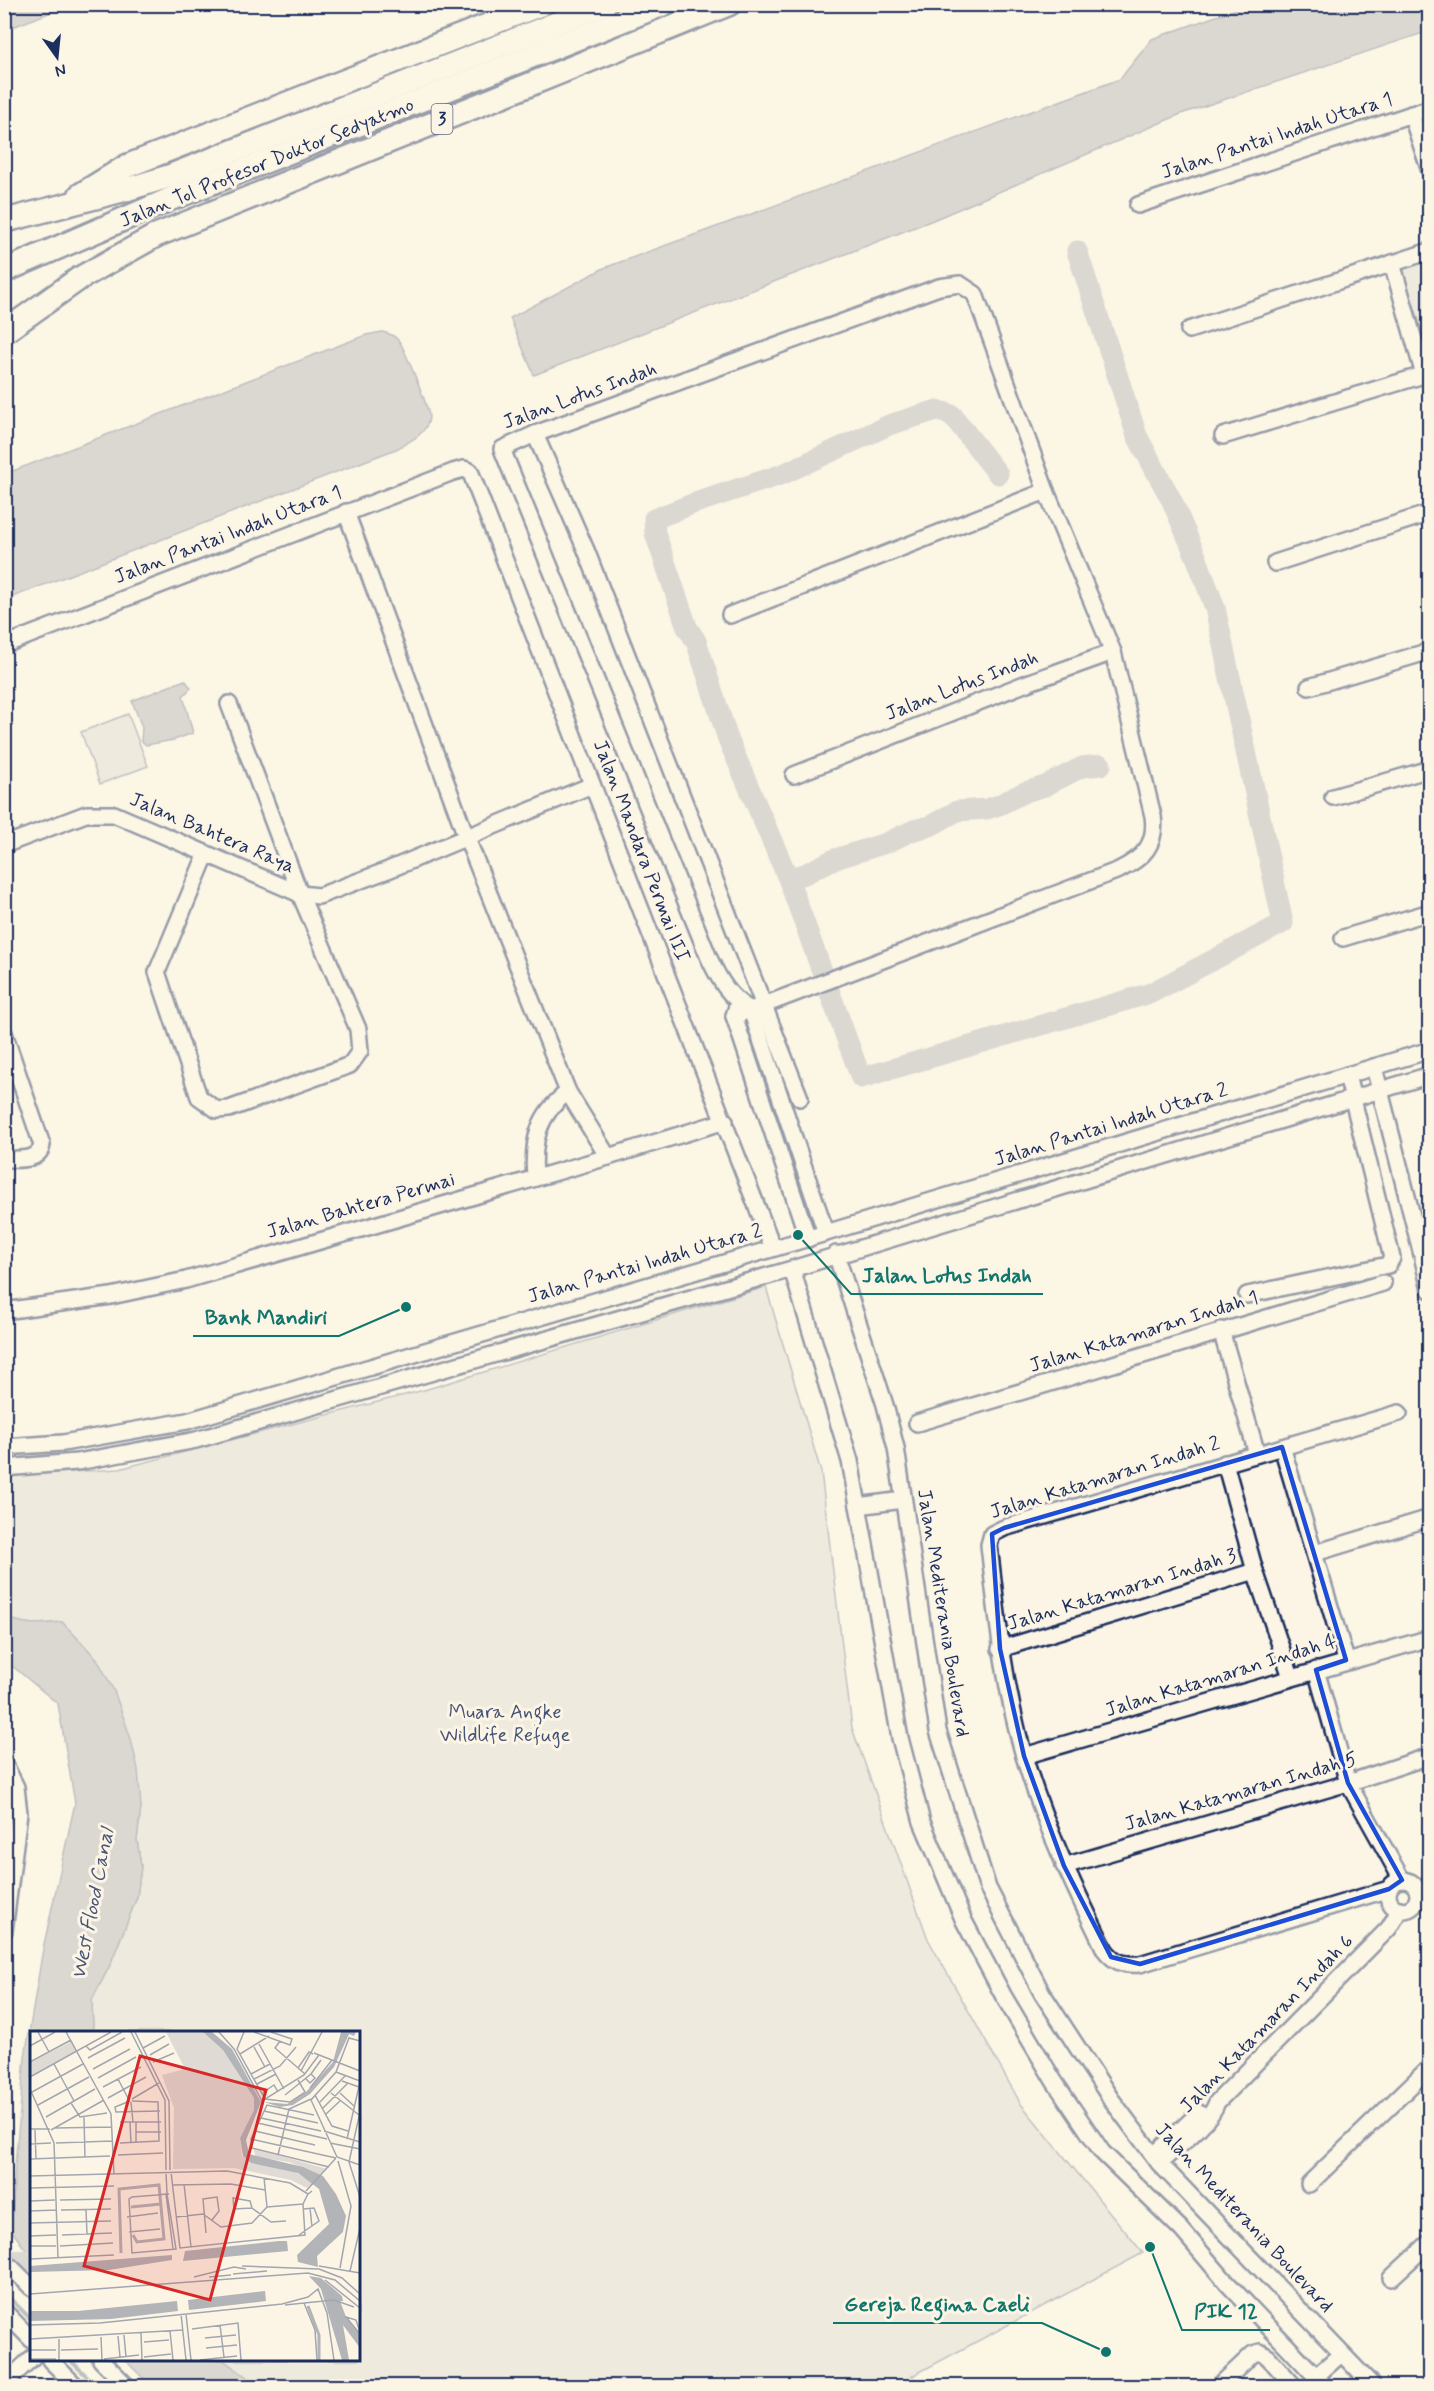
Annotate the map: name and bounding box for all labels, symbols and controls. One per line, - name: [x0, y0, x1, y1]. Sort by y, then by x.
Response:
- north arrow: [27, 27, 87, 87]
- text: N: [53, 59, 68, 82]
- street label: Jalan Pantai Indah Utara 1: [1158, 86, 1396, 186]
- street label: Jalan Tol Profesor Doktor Sedyatmo: [116, 91, 418, 235]
- road number: 3: [432, 104, 452, 134]
- street label: Jalan Lotus Indah: [499, 356, 661, 436]
- street label: Jalan Pantai Indah Utara 1: [110, 479, 346, 591]
- street label: Jalan Lotus Indah: [882, 644, 1042, 728]
- street label: Jalan Mandara Permai III: [586, 736, 696, 966]
- street label: Jalan Bahtera Raya: [125, 786, 299, 880]
- street label: Jalan Pantai Indah Utara 2: [991, 1077, 1231, 1173]
- street label: Jalan Bahtera Permai: [264, 1166, 458, 1246]
- street label: Jalan Pantai Indah Utara 2: [525, 1218, 765, 1310]
- callout: Jalan Lotus Indah: [851, 1255, 1043, 1294]
- text: Jalan Lotus Indah: [862, 1262, 1032, 1290]
- street label: Jalan Katamaran Indah 1: [1026, 1284, 1262, 1380]
- callout: Bank Mandiri: [193, 1297, 339, 1336]
- text: Bank Mandiri: [205, 1304, 327, 1332]
- street label: Jalan Katamaran Indah 2: [987, 1430, 1223, 1526]
- street label: Jalan Mediterania Boulevard: [910, 1487, 976, 1739]
- street label: Jalan Katamaran Indah 3: [1004, 1542, 1240, 1638]
- street label: Jalan Katamaran Indah 4: [1102, 1628, 1340, 1724]
- park label: Muara Angke Wildlife Refuge: [440, 1699, 570, 1749]
- street label: Jalan Katamaran Indah 5: [1121, 1746, 1361, 1838]
- water label: West Flood Canal: [65, 1824, 122, 1982]
- street label: Jalan Katamaran Indah 6: [1174, 1929, 1360, 2119]
- inset map: [30, 2031, 360, 2361]
- street label: Jalan Mediterania Boulevard: [1149, 2117, 1339, 2319]
- callout: Gereja Regina Caeli: [833, 2284, 1042, 2323]
- text: Gereja Regina Caeli: [844, 2291, 1030, 2321]
- callout: PIK 12: [1182, 2291, 1270, 2330]
- text: PIK 12: [1194, 2298, 1258, 2326]

